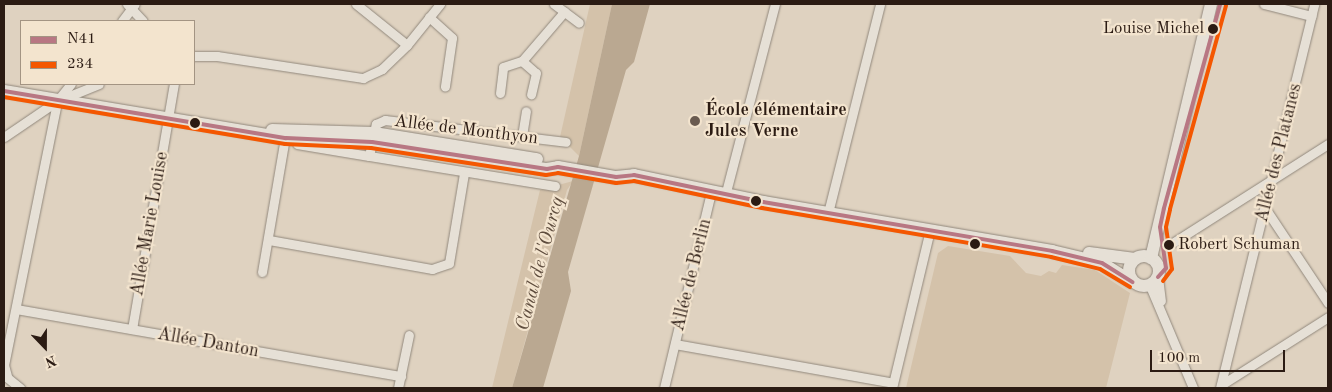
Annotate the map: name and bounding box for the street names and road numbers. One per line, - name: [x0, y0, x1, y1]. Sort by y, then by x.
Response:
- street label: Allée des Platanes: [1251, 81, 1307, 225]
- street label: Allée de Monthyon: [393, 110, 539, 150]
- street label: Allée Marie Louise: [127, 150, 173, 298]
- street label: Allée de Berlin: [668, 216, 716, 334]
- street label: Allée Danton: [156, 323, 260, 363]

